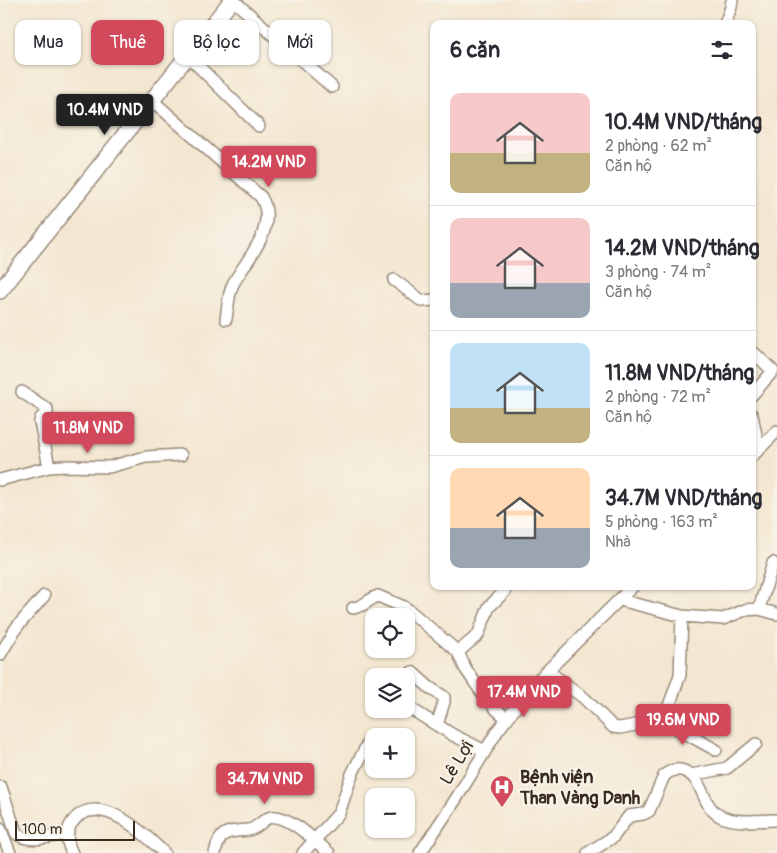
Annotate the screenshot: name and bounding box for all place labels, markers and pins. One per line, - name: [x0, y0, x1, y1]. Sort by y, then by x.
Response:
- pin: 10.4M VND: [48, 94, 162, 136]
- pin: 14.2M VND: [212, 146, 326, 188]
- pin: 11.8M VND: [31, 412, 145, 454]
- pin: 17.4M VND: [467, 676, 581, 718]
- pin: 19.6M VND: [626, 704, 740, 746]
- pin: 34.7M VND: [208, 762, 322, 805]
- place label: Bệnh viện Than Vàng Danh: [519, 766, 641, 810]
- hospital icon: Bệnh viện Than Vàng Danh: [489, 774, 515, 808]

